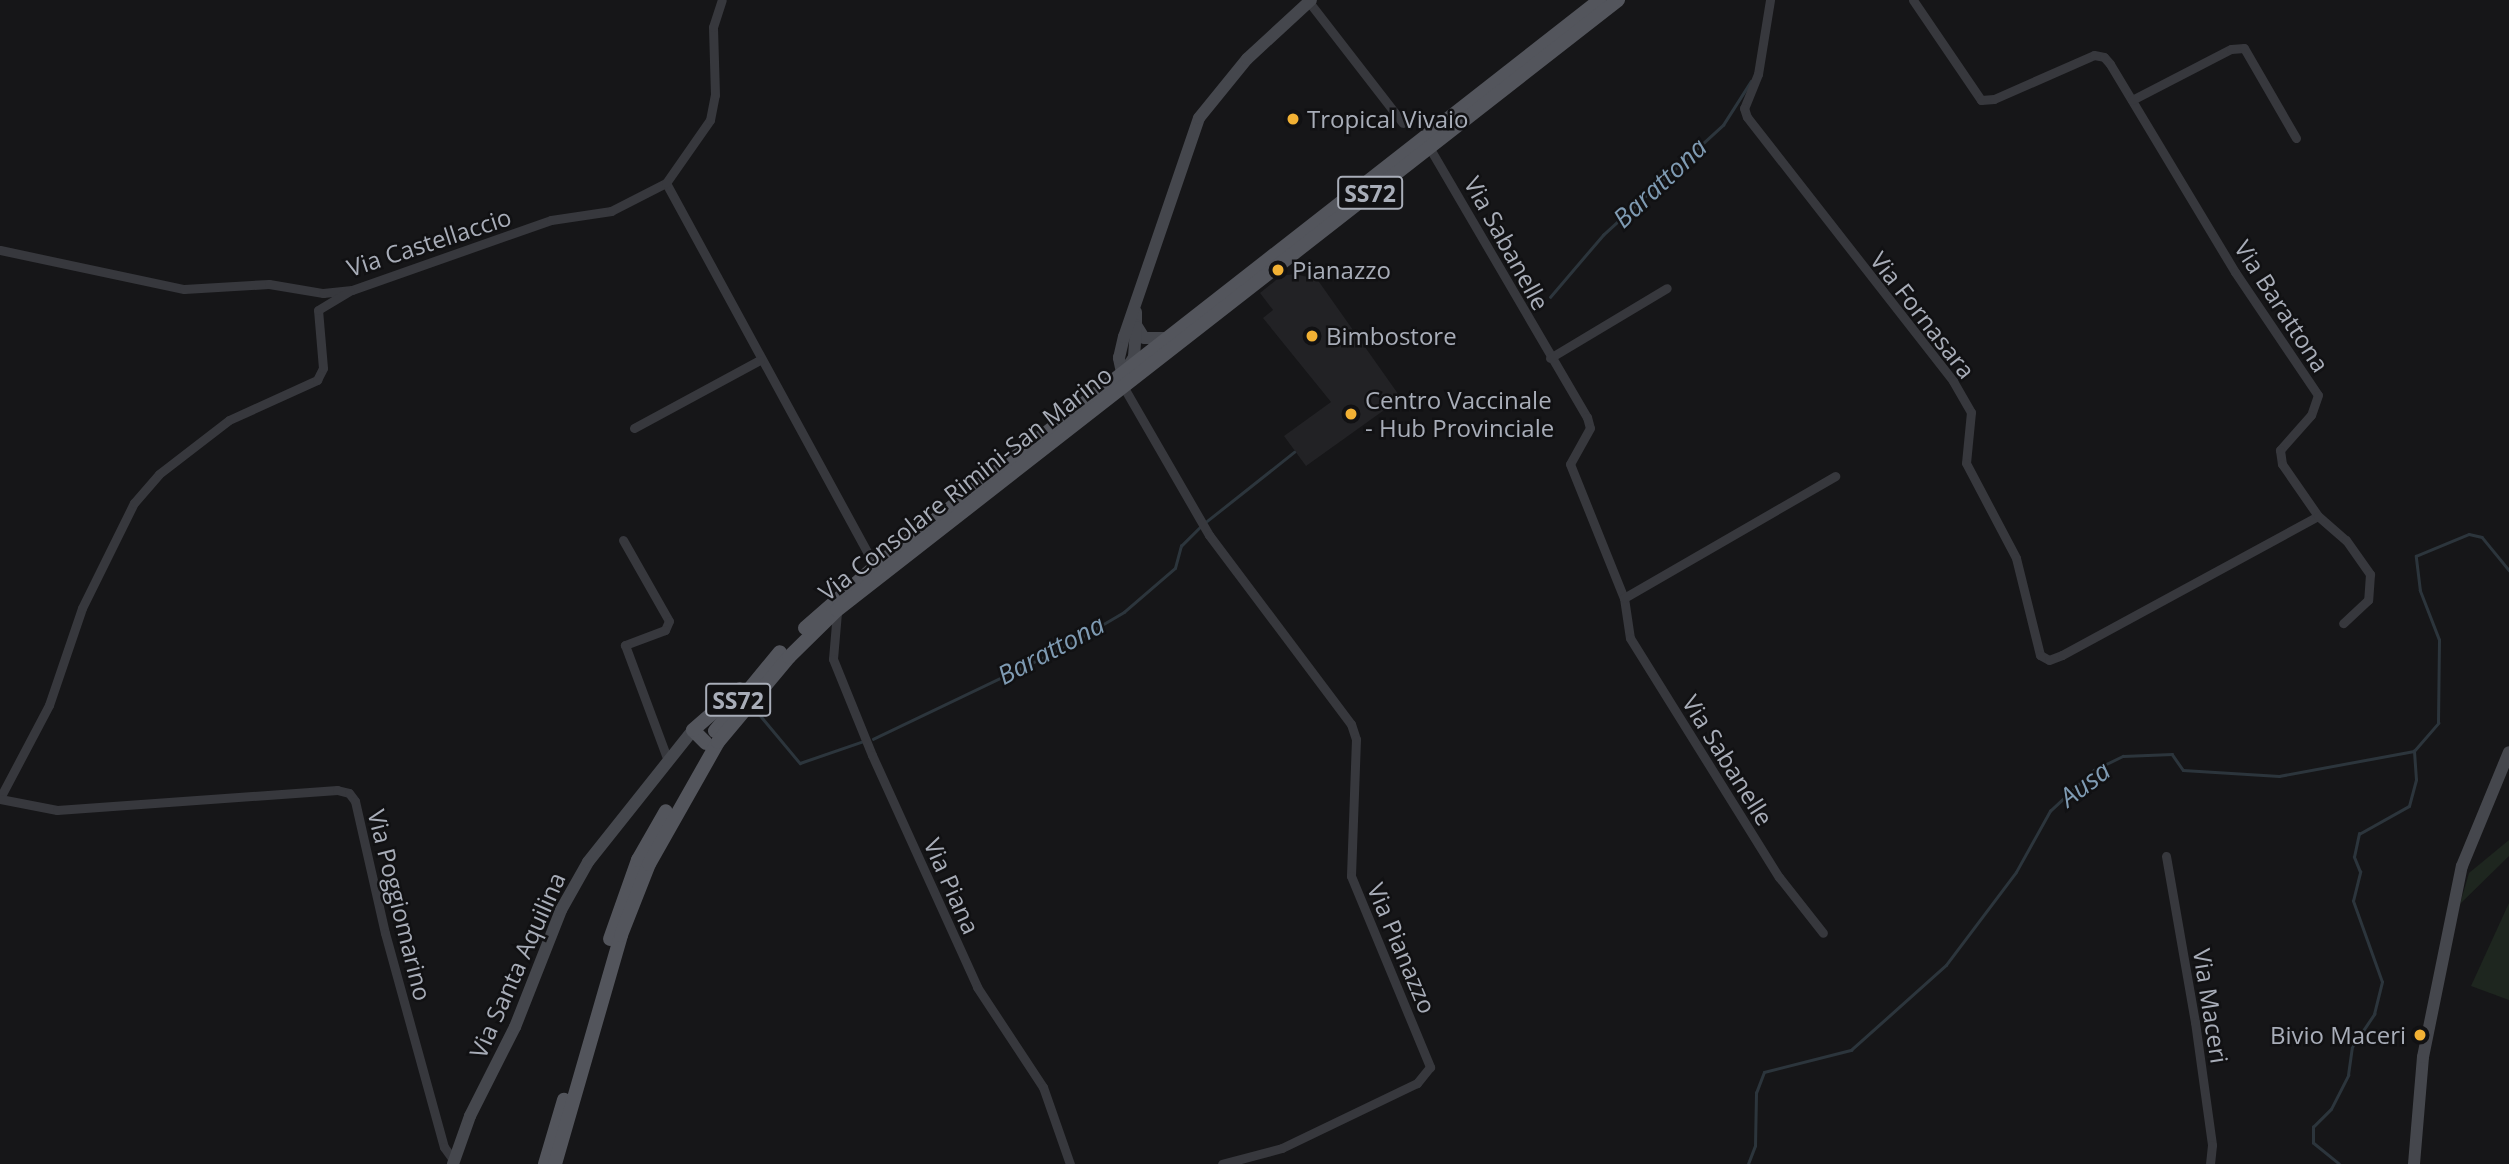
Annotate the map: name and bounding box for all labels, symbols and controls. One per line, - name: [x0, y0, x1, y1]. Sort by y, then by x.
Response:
- place label: Tropical Vivaio: [1307, 105, 1469, 133]
- marker: Tropical Vivaio: [1285, 111, 1301, 127]
- water label: Barattona: [1607, 132, 1713, 234]
- street label: Via Sabanelle: [1458, 171, 1556, 315]
- road number: SS72: [1337, 174, 1403, 212]
- street label: Via Castellaccio: [343, 202, 515, 282]
- street label: Via Barattona: [2229, 235, 2335, 377]
- street label: Via Fornasara: [1865, 246, 1981, 384]
- place label: Pianazzo: [1292, 256, 1391, 284]
- marker: Pianazzo: [1270, 262, 1286, 278]
- place label: Bimbostore: [1326, 322, 1457, 350]
- marker: Bimbostore: [1304, 328, 1320, 344]
- street label: Via Consolare Rimini-San Marino: [813, 360, 1117, 606]
- place label: Centro Vaccinale - Hub Provinciale: [1365, 386, 1554, 442]
- marker: Centro Vaccinale - Hub Provinciale: [1343, 406, 1359, 422]
- water label: Barattona: [992, 609, 1110, 691]
- road number: SS72: [705, 680, 771, 720]
- street label: Via Sabanelle: [1677, 690, 1779, 830]
- water label: Ausa: [2053, 755, 2117, 813]
- street label: Via Poggiomarino: [362, 806, 438, 1004]
- street label: Via Piana: [918, 834, 986, 938]
- street label: Via Santa Aquilina: [463, 868, 571, 1062]
- street label: Via Pianazzo: [1362, 879, 1442, 1017]
- street label: Via Maceri: [2188, 947, 2234, 1065]
- place label: Bivio Maceri: [2270, 1021, 2406, 1049]
- marker: Bivio Maceri: [2412, 1027, 2428, 1043]

